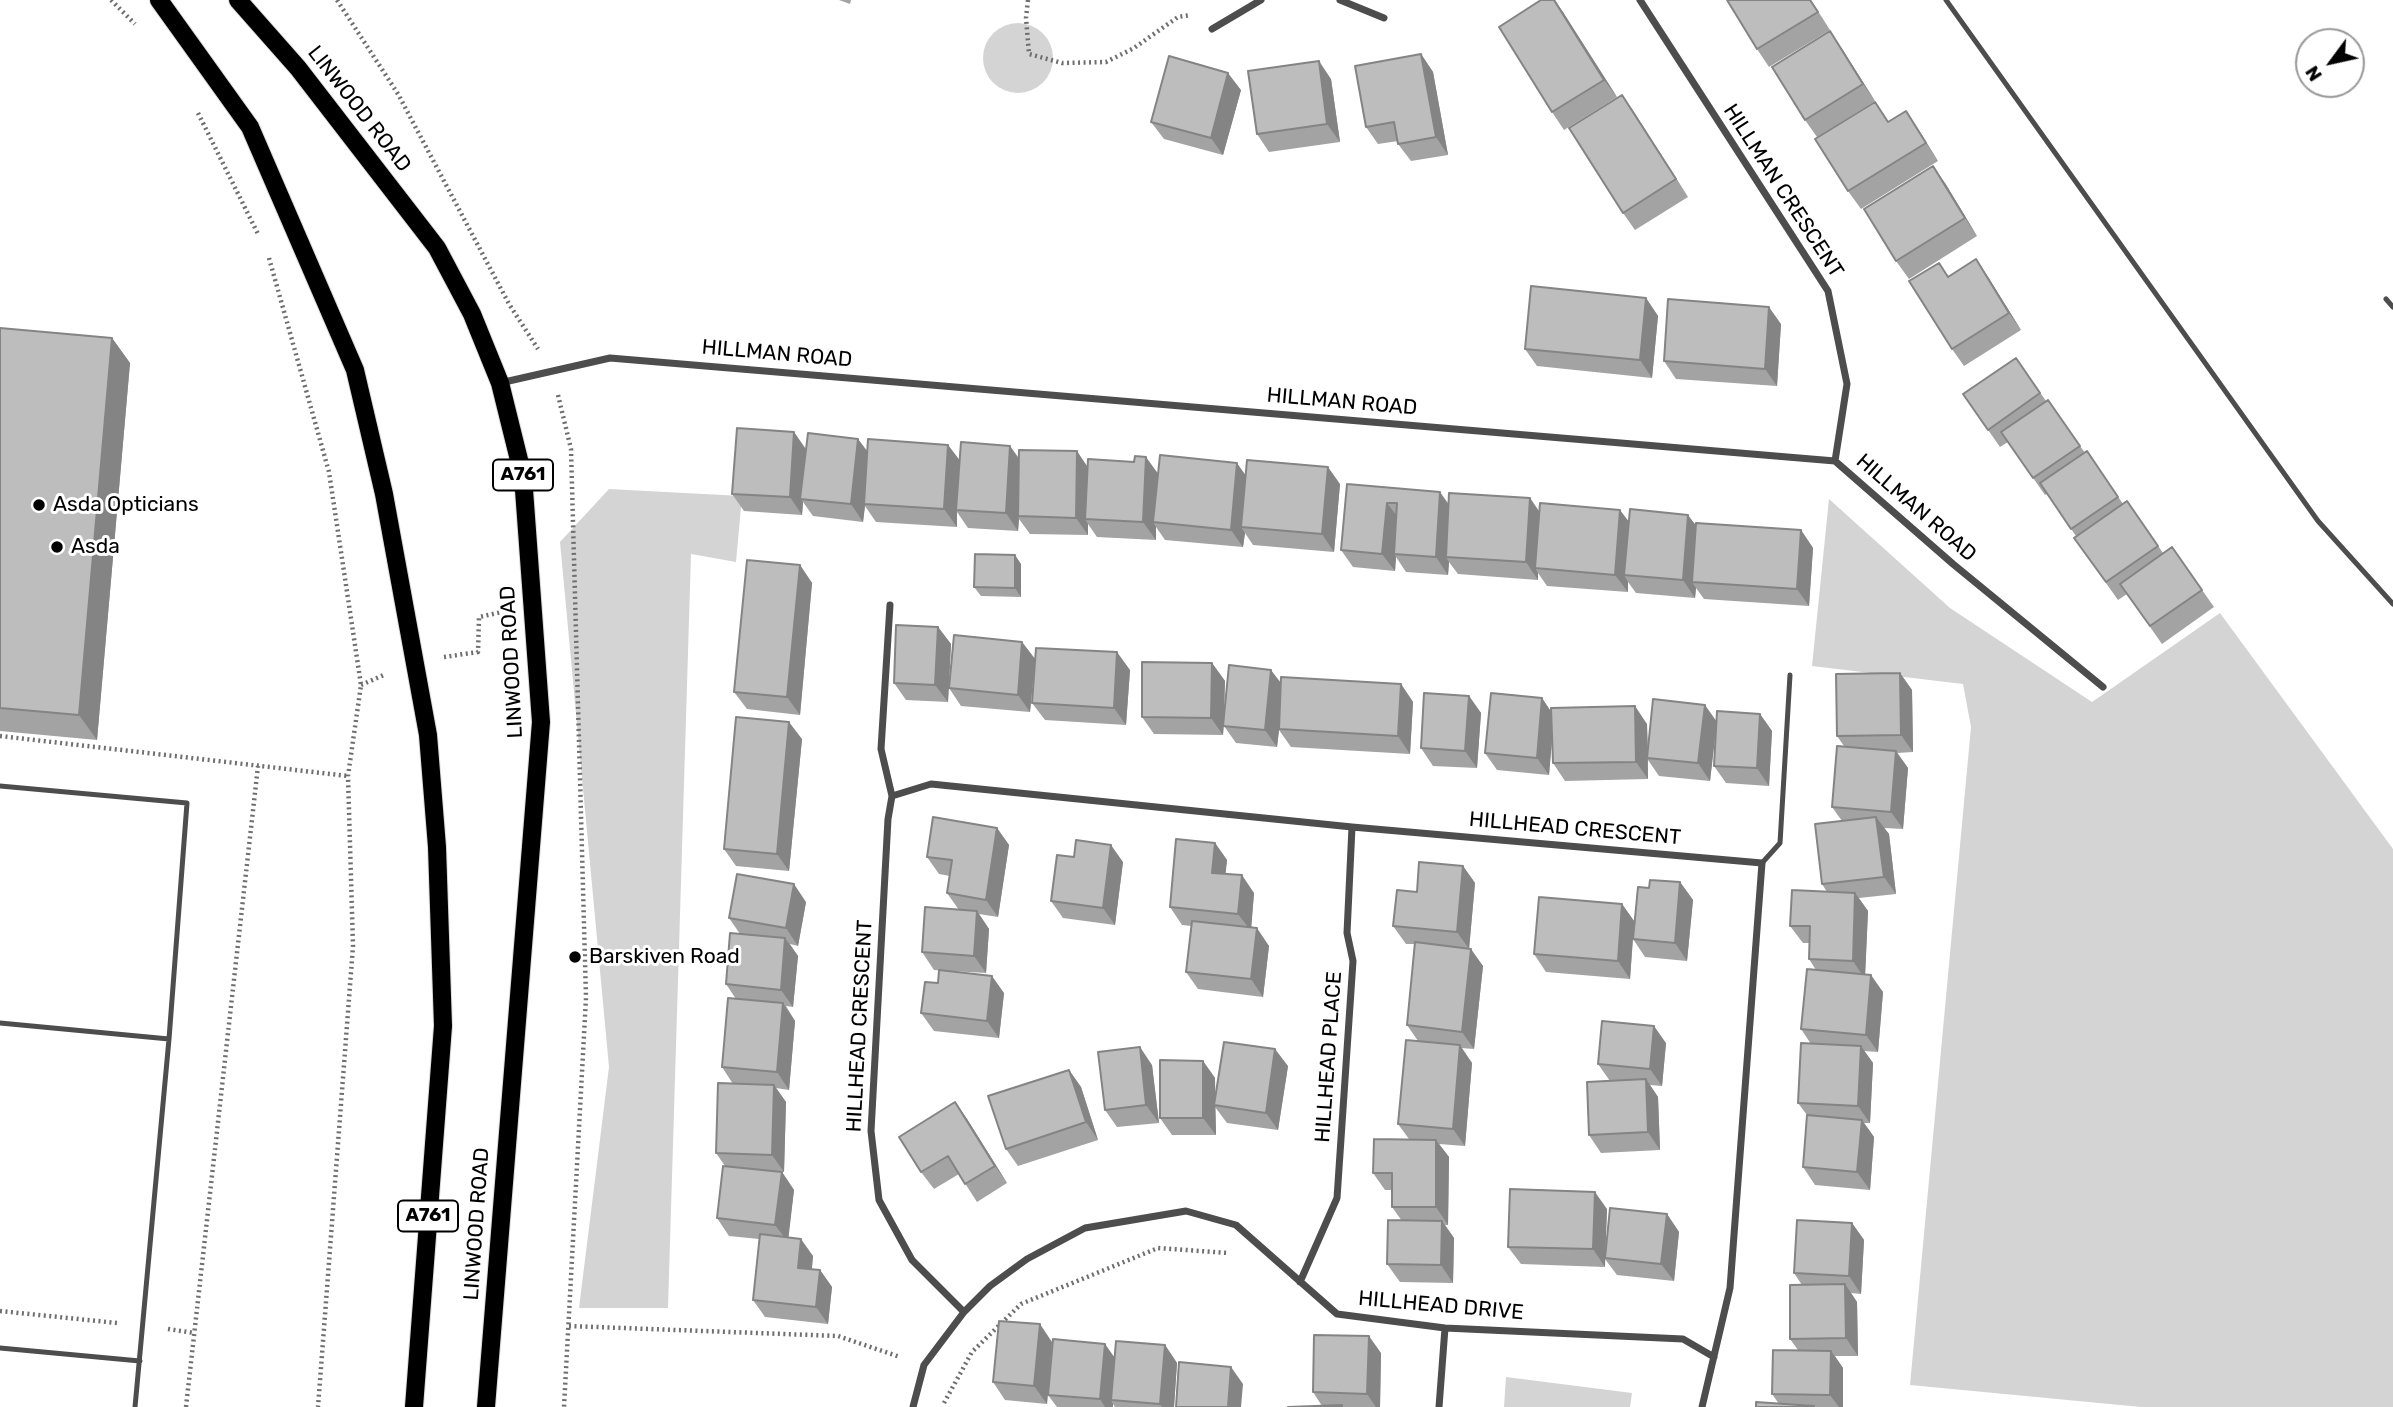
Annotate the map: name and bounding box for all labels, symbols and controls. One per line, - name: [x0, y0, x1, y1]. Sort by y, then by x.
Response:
- north arrow: [2295, 28, 2365, 98]
- street label: LINWOOD ROAD: [302, 41, 416, 177]
- text: N: [2300, 62, 2327, 86]
- street label: HILLMAN CRESCENT: [1717, 99, 1849, 283]
- street label: HILLMAN ROAD: [701, 335, 853, 373]
- street label: HILLMAN ROAD: [1266, 383, 1418, 421]
- street label: HILLMAN ROAD: [1851, 449, 1981, 567]
- road number: A761: [493, 460, 553, 490]
- place label: Asda Opticians: [53, 492, 199, 518]
- marker: Asda Opticians: [31, 497, 47, 513]
- place label: Asda: [71, 534, 120, 560]
- marker: Asda: [49, 539, 65, 555]
- street label: LINWOOD ROAD: [495, 585, 529, 739]
- street label: HILLHEAD CRESCENT: [1468, 807, 1682, 851]
- street label: HILLHEAD CRESCENT: [842, 919, 878, 1133]
- place label: Barskiven Road: [589, 944, 740, 970]
- marker: Barskiven Road: [567, 949, 583, 965]
- street label: HILLHEAD PLACE: [1310, 971, 1348, 1143]
- street label: LINWOOD ROAD: [459, 1147, 495, 1301]
- road number: A761: [398, 1200, 458, 1232]
- street label: HILLHEAD DRIVE: [1357, 1286, 1525, 1326]

